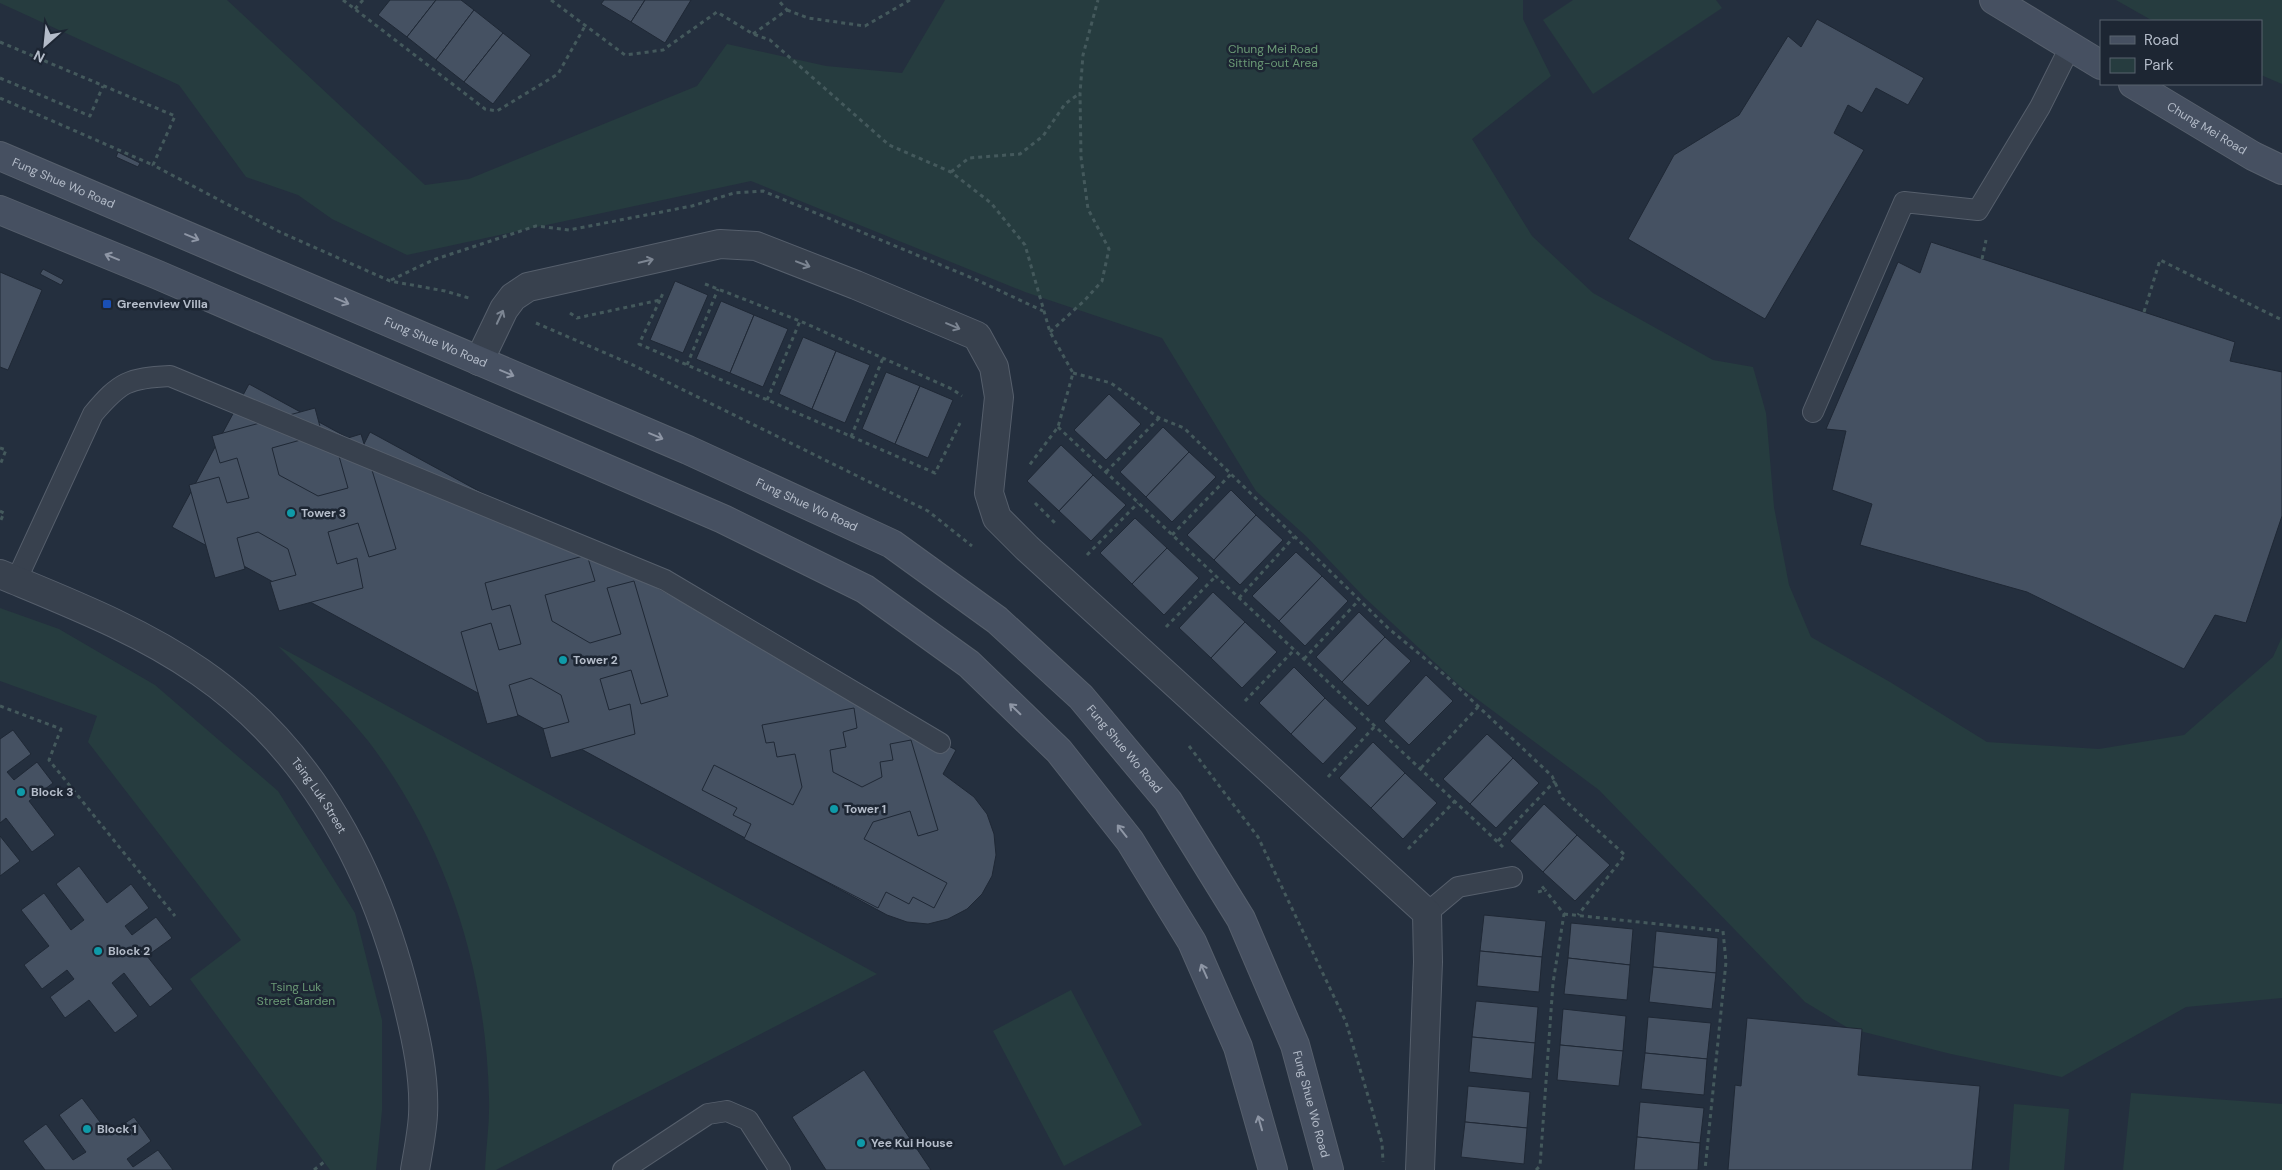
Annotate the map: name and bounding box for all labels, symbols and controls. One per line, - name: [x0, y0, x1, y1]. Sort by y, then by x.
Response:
- north arrow: [20, 20, 70, 70]
- legend: [2100, 20, 2262, 85]
- text: Road: [2144, 30, 2179, 50]
- park label: Chung Mei Road Sitting-out Area: [1228, 41, 1318, 71]
- text: N: [30, 46, 48, 67]
- text: Park: [2144, 55, 2174, 75]
- street label: Chung Mei Road: [2164, 98, 2250, 158]
- street label: Fung Shue Wo Road: [10, 154, 117, 212]
- one-way arrow: [184, 233, 199, 243]
- one-way arrow: [105, 251, 120, 260]
- one-way arrow: [637, 256, 653, 265]
- one-way arrow: [795, 260, 810, 270]
- place label: Greenview Villa: [117, 296, 208, 312]
- one-way arrow: [334, 297, 349, 307]
- marker: Greenview Villa: [101, 298, 113, 310]
- one-way arrow: [495, 309, 505, 324]
- street label: Fung Shue Wo Road: [382, 313, 490, 371]
- one-way arrow: [945, 322, 960, 332]
- one-way arrow: [499, 368, 514, 378]
- one-way arrow: [648, 432, 663, 442]
- street label: Fung Shue Wo Road: [753, 474, 860, 535]
- place label: Tower 3: [301, 505, 346, 521]
- marker: Tower 3: [285, 507, 297, 519]
- place label: Tower 2: [573, 652, 618, 668]
- marker: Tower 2: [557, 654, 569, 666]
- street label: Fung Shue Wo Road: [1083, 701, 1166, 796]
- one-way arrow: [1009, 703, 1022, 715]
- street label: Tsing Luk Street: [288, 754, 350, 837]
- place label: Block 3: [31, 784, 73, 800]
- marker: Block 3: [15, 786, 27, 798]
- place label: Tower 1: [844, 801, 886, 817]
- marker: Tower 1: [828, 803, 840, 815]
- one-way arrow: [1117, 825, 1128, 838]
- place label: Block 2: [108, 943, 150, 959]
- marker: Block 2: [92, 945, 104, 957]
- one-way arrow: [1199, 964, 1209, 979]
- park label: Tsing Luk Street Garden: [257, 979, 335, 1009]
- street label: Fung Shue Wo Road: [1289, 1049, 1333, 1159]
- one-way arrow: [1255, 1115, 1264, 1131]
- place label: Block 1: [97, 1121, 137, 1137]
- marker: Block 1: [81, 1123, 93, 1135]
- place label: Yee Kui House: [871, 1135, 953, 1151]
- marker: Yee Kui House: [855, 1137, 867, 1149]

